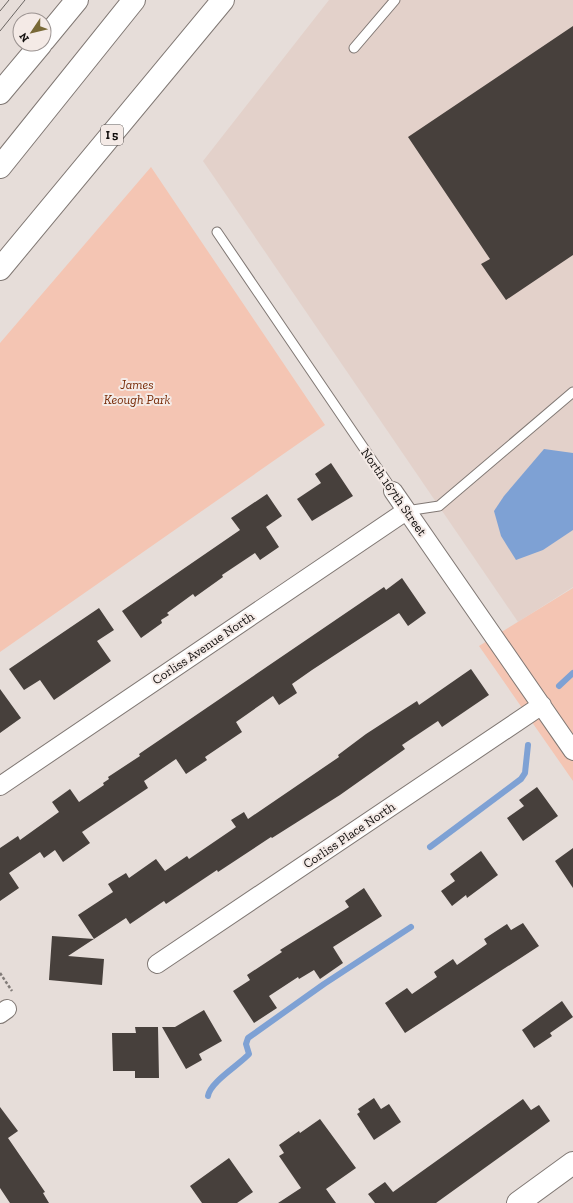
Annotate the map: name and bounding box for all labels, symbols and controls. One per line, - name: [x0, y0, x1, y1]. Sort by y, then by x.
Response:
- north arrow: [12, 12, 52, 52]
- text: N: [16, 30, 32, 45]
- road number: I 5: [101, 125, 123, 145]
- park label: James Keough Park: [104, 377, 170, 407]
- street label: North 167th Street: [358, 445, 430, 539]
- street label: Corliss Avenue North: [149, 608, 257, 688]
- street label: Corliss Place North: [300, 798, 398, 871]

